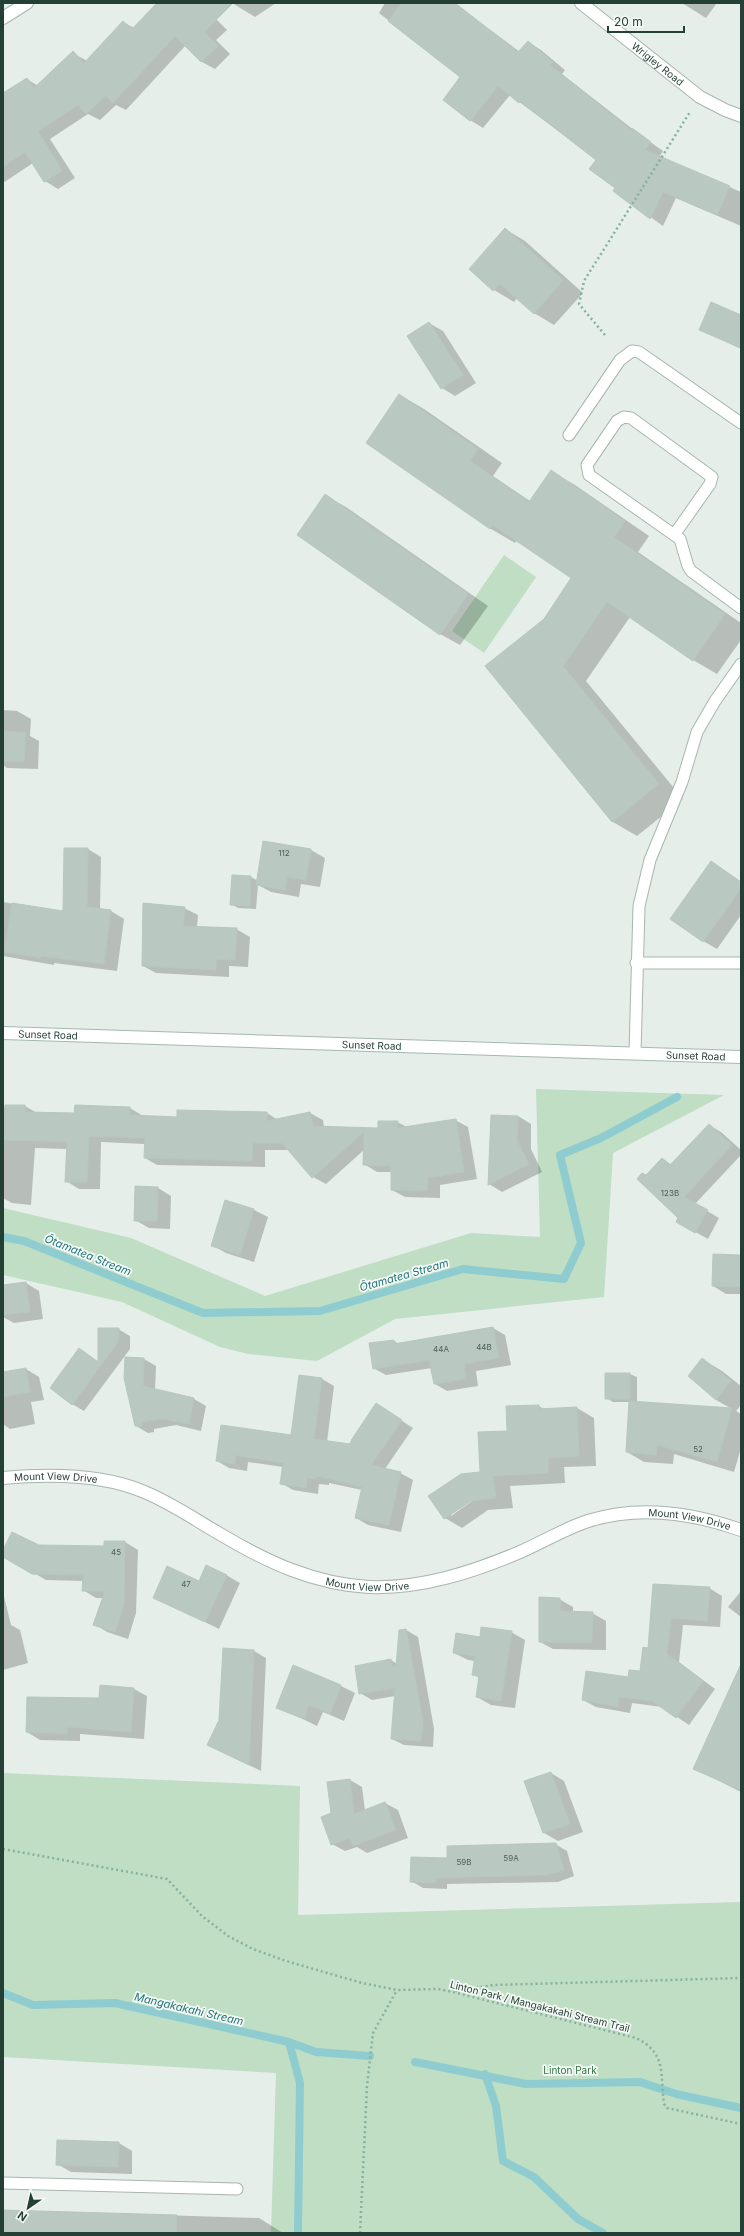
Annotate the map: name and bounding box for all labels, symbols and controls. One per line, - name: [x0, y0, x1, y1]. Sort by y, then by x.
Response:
- scale bar: [608, 8, 684, 34]
- text: 20 m: [614, 14, 643, 29]
- street label: Wrigley Road: [630, 40, 686, 88]
- house number: 112: [278, 848, 290, 858]
- street label: Sunset Road: [18, 1027, 78, 1041]
- street label: Sunset Road: [342, 1038, 402, 1052]
- street label: Sunset Road: [666, 1049, 726, 1062]
- house number: 123B: [661, 1188, 679, 1198]
- water label: Ōtamatea Stream: [43, 1231, 134, 1279]
- water label: Ōtamatea Stream: [358, 1255, 451, 1294]
- house number: 44B: [476, 1342, 492, 1352]
- house number: 44A: [433, 1344, 449, 1354]
- house number: 52: [693, 1444, 703, 1454]
- street label: Mount View Drive: [14, 1470, 99, 1485]
- street label: Mount View Drive: [648, 1506, 733, 1532]
- house number: 45: [111, 1547, 121, 1557]
- street label: Mount View Drive: [325, 1575, 410, 1593]
- house number: 47: [181, 1579, 191, 1589]
- house number: 59A: [503, 1853, 519, 1863]
- house number: 59B: [456, 1857, 472, 1867]
- street label: Linton Park / Mangakakahi Stream Trail: [449, 1978, 631, 2034]
- water label: Mangakakahi Stream: [133, 1990, 245, 2028]
- park label: Linton Park: [543, 2064, 597, 2076]
- north arrow: [8, 2188, 48, 2228]
- text: N: [15, 2208, 30, 2224]

